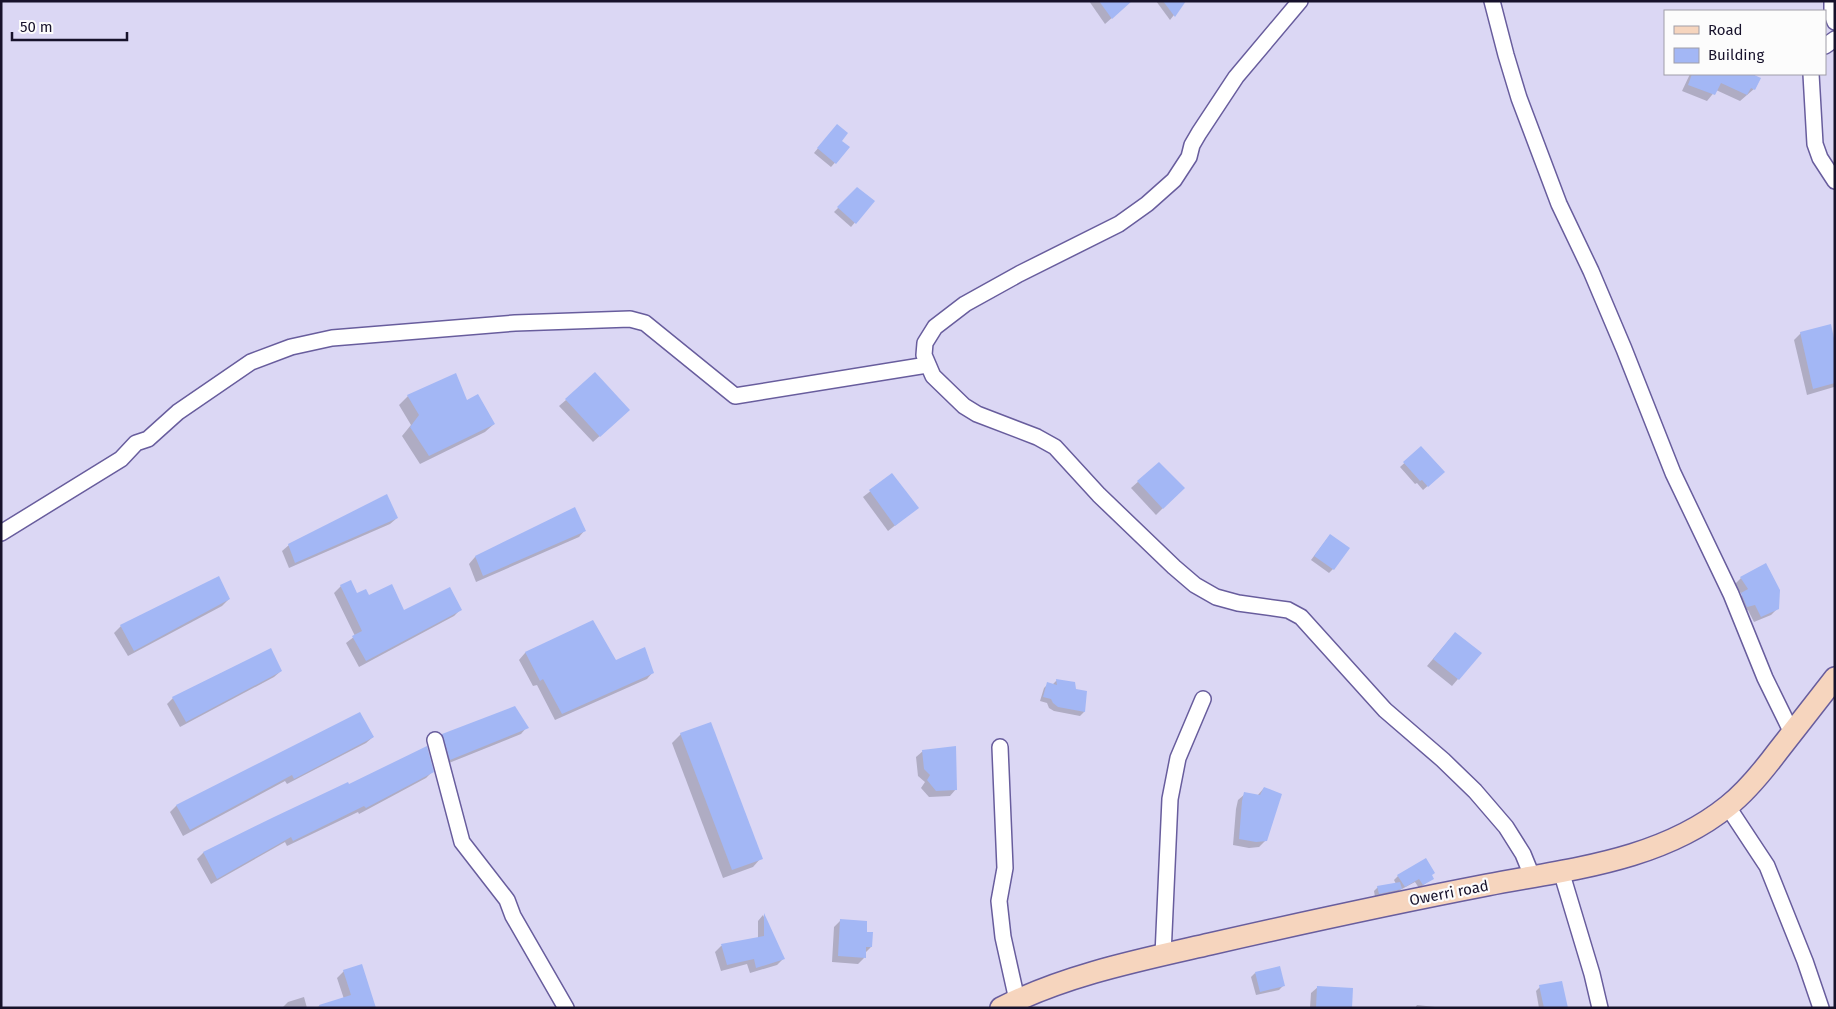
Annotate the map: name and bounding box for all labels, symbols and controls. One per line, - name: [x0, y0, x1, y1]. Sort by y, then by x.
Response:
- scale bar: [12, 10, 128, 42]
- legend: [1664, 10, 1826, 75]
- text: 50 m: [20, 18, 53, 36]
- text: Road: [1708, 21, 1743, 39]
- text: Building: [1708, 46, 1764, 64]
- street label: Owerri road: [1408, 877, 1490, 909]

